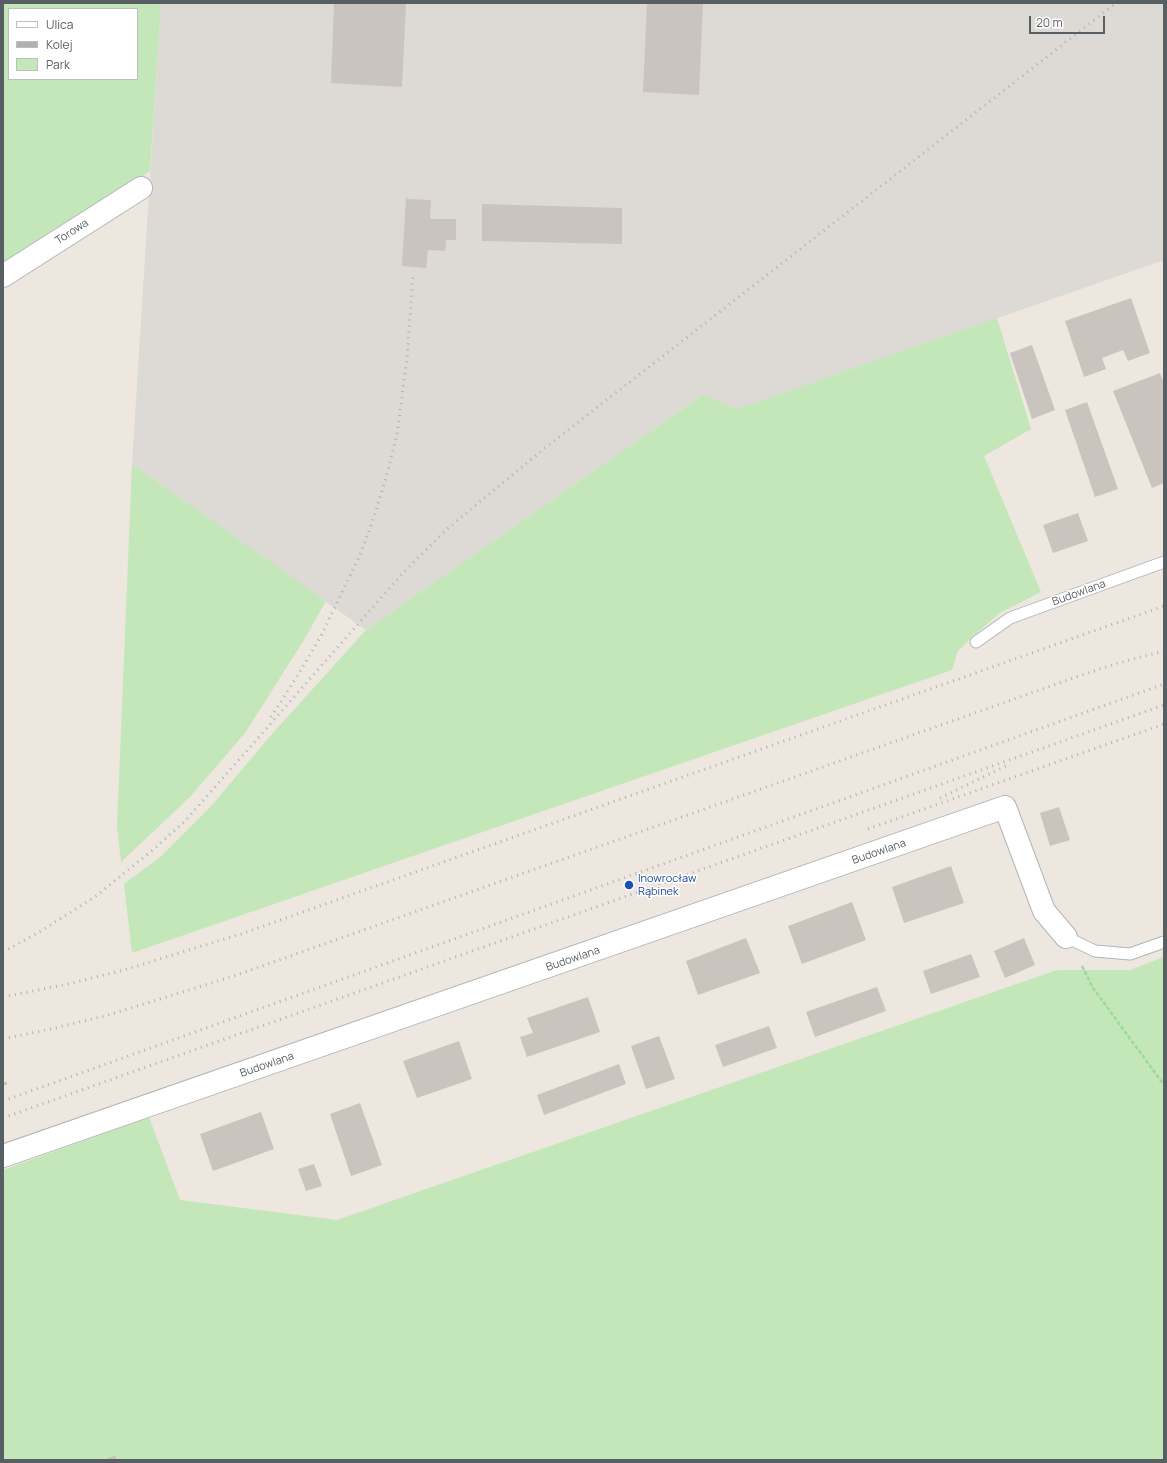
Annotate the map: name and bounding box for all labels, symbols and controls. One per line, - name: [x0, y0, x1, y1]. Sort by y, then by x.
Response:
- legend: [8, 8, 138, 80]
- scale bar: [1031, 8, 1107, 34]
- text: 20 m: [1036, 14, 1063, 31]
- text: Ulica: [46, 16, 73, 33]
- text: Kolej: [46, 36, 73, 53]
- text: Park: [46, 56, 70, 73]
- street label: Torowa: [53, 217, 91, 247]
- street label: Budowlana: [1051, 577, 1107, 609]
- street label: Budowlana: [850, 837, 908, 867]
- place label: Inowrocław Rąbinek: [638, 872, 696, 898]
- marker: Inowrocław Rąbinek: [623, 879, 635, 891]
- street label: Budowlana: [544, 944, 602, 974]
- street label: Budowlana: [238, 1050, 296, 1080]

